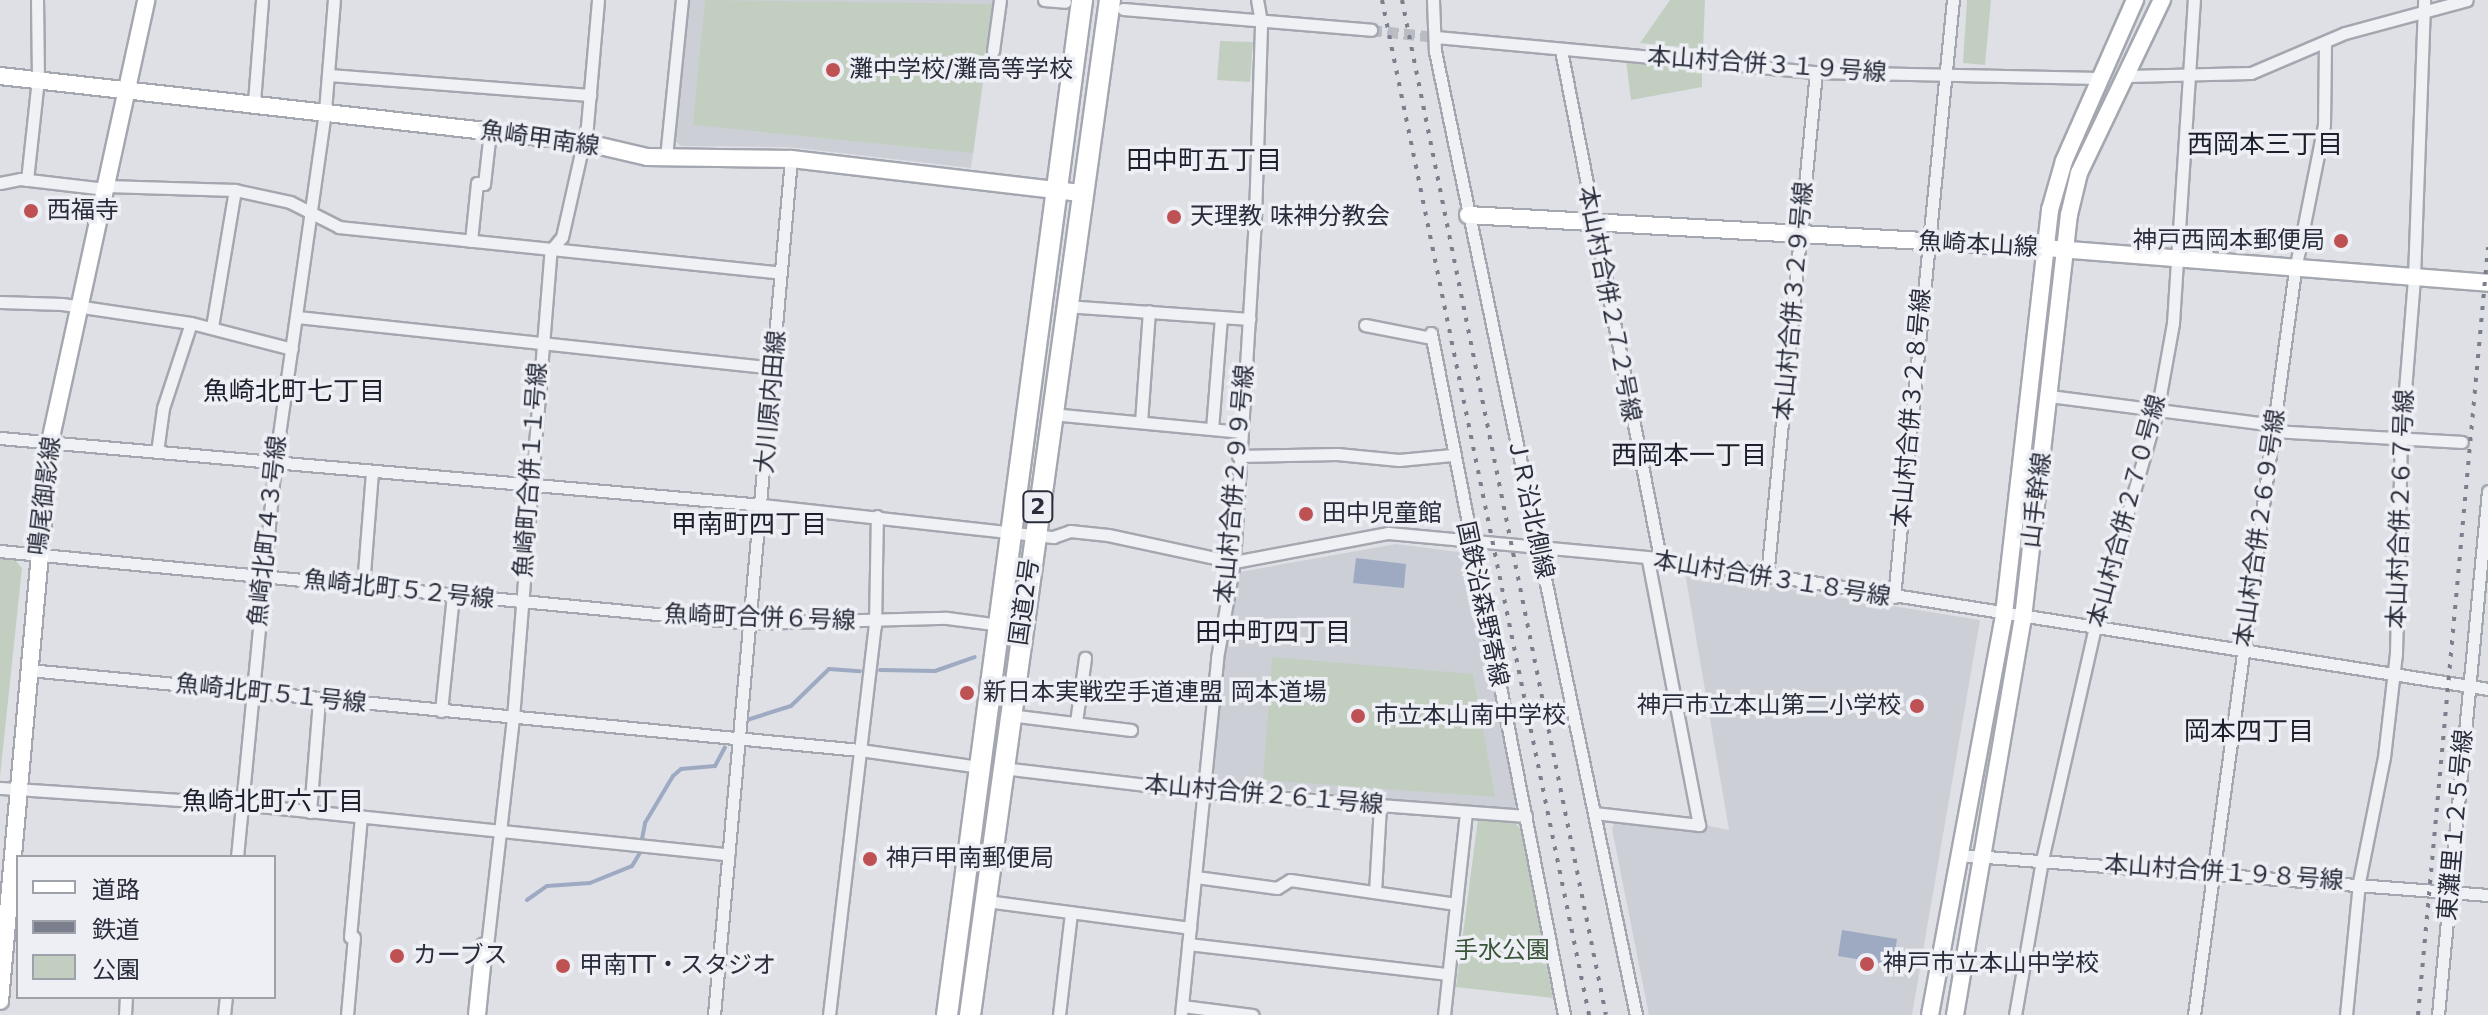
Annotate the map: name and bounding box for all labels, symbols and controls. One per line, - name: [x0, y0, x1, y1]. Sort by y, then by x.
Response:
- street label: 本山村合併３１９号線: [1646, 42, 1888, 88]
- place label: 灘中学校/灘高等学校: [849, 56, 1073, 84]
- marker: 灘中学校/灘高等学校: [824, 61, 842, 79]
- street label: 魚崎甲南線: [479, 116, 601, 162]
- district label: 西岡本三丁目: [2187, 129, 2343, 161]
- district label: 田中町五丁目: [1126, 145, 1282, 177]
- street label: 本山村合併３２９号線: [1769, 180, 1819, 422]
- street label: 本山村合併２７２号線: [1572, 183, 1646, 425]
- place label: 西福寺: [47, 197, 119, 225]
- marker: 西福寺: [22, 202, 40, 220]
- place label: 天理教 味神分教会: [1190, 203, 1390, 231]
- marker: 天理教 味神分教会: [1165, 208, 1183, 226]
- street label: 魚崎本山線: [1917, 227, 2039, 263]
- place label: 神戸西岡本郵便局: [2133, 227, 2325, 255]
- marker: 神戸西岡本郵便局: [2332, 232, 2350, 250]
- street label: 本山村合併３２８号線: [1887, 287, 1937, 529]
- street label: 大川原内田線: [750, 329, 792, 475]
- street label: 魚崎町合併１１号線: [509, 361, 553, 579]
- street label: 本山村合併２９９号線: [1210, 363, 1260, 605]
- district label: 魚崎北町七丁目: [203, 376, 385, 408]
- street label: 本山村合併２６７号線: [2382, 389, 2420, 629]
- street label: 本山村合併２７０号線: [2082, 391, 2172, 631]
- street label: 本山村合併２６９号線: [2229, 407, 2291, 649]
- street label: 魚崎北町４３号線: [244, 434, 292, 628]
- street label: 鳴尾御影線: [23, 435, 67, 557]
- street label: ＪＲ沿北側線: [1501, 435, 1559, 581]
- district label: 西岡本一丁目: [1611, 440, 1767, 472]
- street label: 山手幹線: [2017, 451, 2057, 549]
- road number: 2: [1022, 489, 1054, 525]
- place label: 田中児童館: [1322, 500, 1442, 528]
- marker: 田中児童館: [1297, 505, 1315, 523]
- district label: 甲南町四丁目: [671, 509, 827, 541]
- street label: 国鉄沿森野寄線: [1450, 519, 1514, 689]
- street label: 本山村合併３１８号線: [1651, 546, 1893, 612]
- street label: 国道2号: [1005, 557, 1045, 647]
- street label: 魚崎北町５２号線: [302, 566, 496, 614]
- street label: 魚崎町合併６号線: [664, 600, 856, 636]
- district label: 田中町四丁目: [1195, 617, 1351, 649]
- street label: 魚崎北町５１号線: [174, 670, 368, 718]
- place label: 新日本実戦空手道連盟 岡本道場: [983, 679, 1327, 707]
- marker: 新日本実戦空手道連盟 岡本道場: [958, 684, 976, 702]
- place label: 神戸市立本山第二小学校: [1637, 692, 1901, 720]
- marker: 神戸市立本山第二小学校: [1908, 697, 1926, 715]
- place label: 市立本山南中学校: [1374, 702, 1566, 730]
- marker: 市立本山南中学校: [1349, 707, 1367, 725]
- district label: 岡本四丁目: [2184, 716, 2314, 748]
- street label: 東灘里１２５号線: [2433, 728, 2479, 922]
- street label: 本山村合併２６１号線: [1143, 770, 1385, 820]
- district label: 魚崎北町六丁目: [182, 786, 364, 818]
- place label: 神戸甲南郵便局: [886, 845, 1054, 873]
- marker: 神戸甲南郵便局: [861, 850, 879, 868]
- street label: 本山村合併１９８号線: [2103, 850, 2345, 896]
- legend: [16, 855, 276, 999]
- text: 道路: [92, 876, 140, 904]
- text: 鉄道: [92, 916, 140, 944]
- park label: 手水公園: [1454, 937, 1550, 965]
- place label: カーブス: [413, 942, 509, 970]
- marker: カーブス: [388, 947, 406, 965]
- place label: 神戸市立本山中学校: [1883, 950, 2099, 978]
- place label: 甲南TT・スタジオ: [579, 952, 776, 980]
- marker: 神戸市立本山中学校: [1858, 955, 1876, 973]
- text: 公園: [92, 956, 140, 984]
- marker: 甲南TT・スタジオ: [554, 957, 572, 975]

